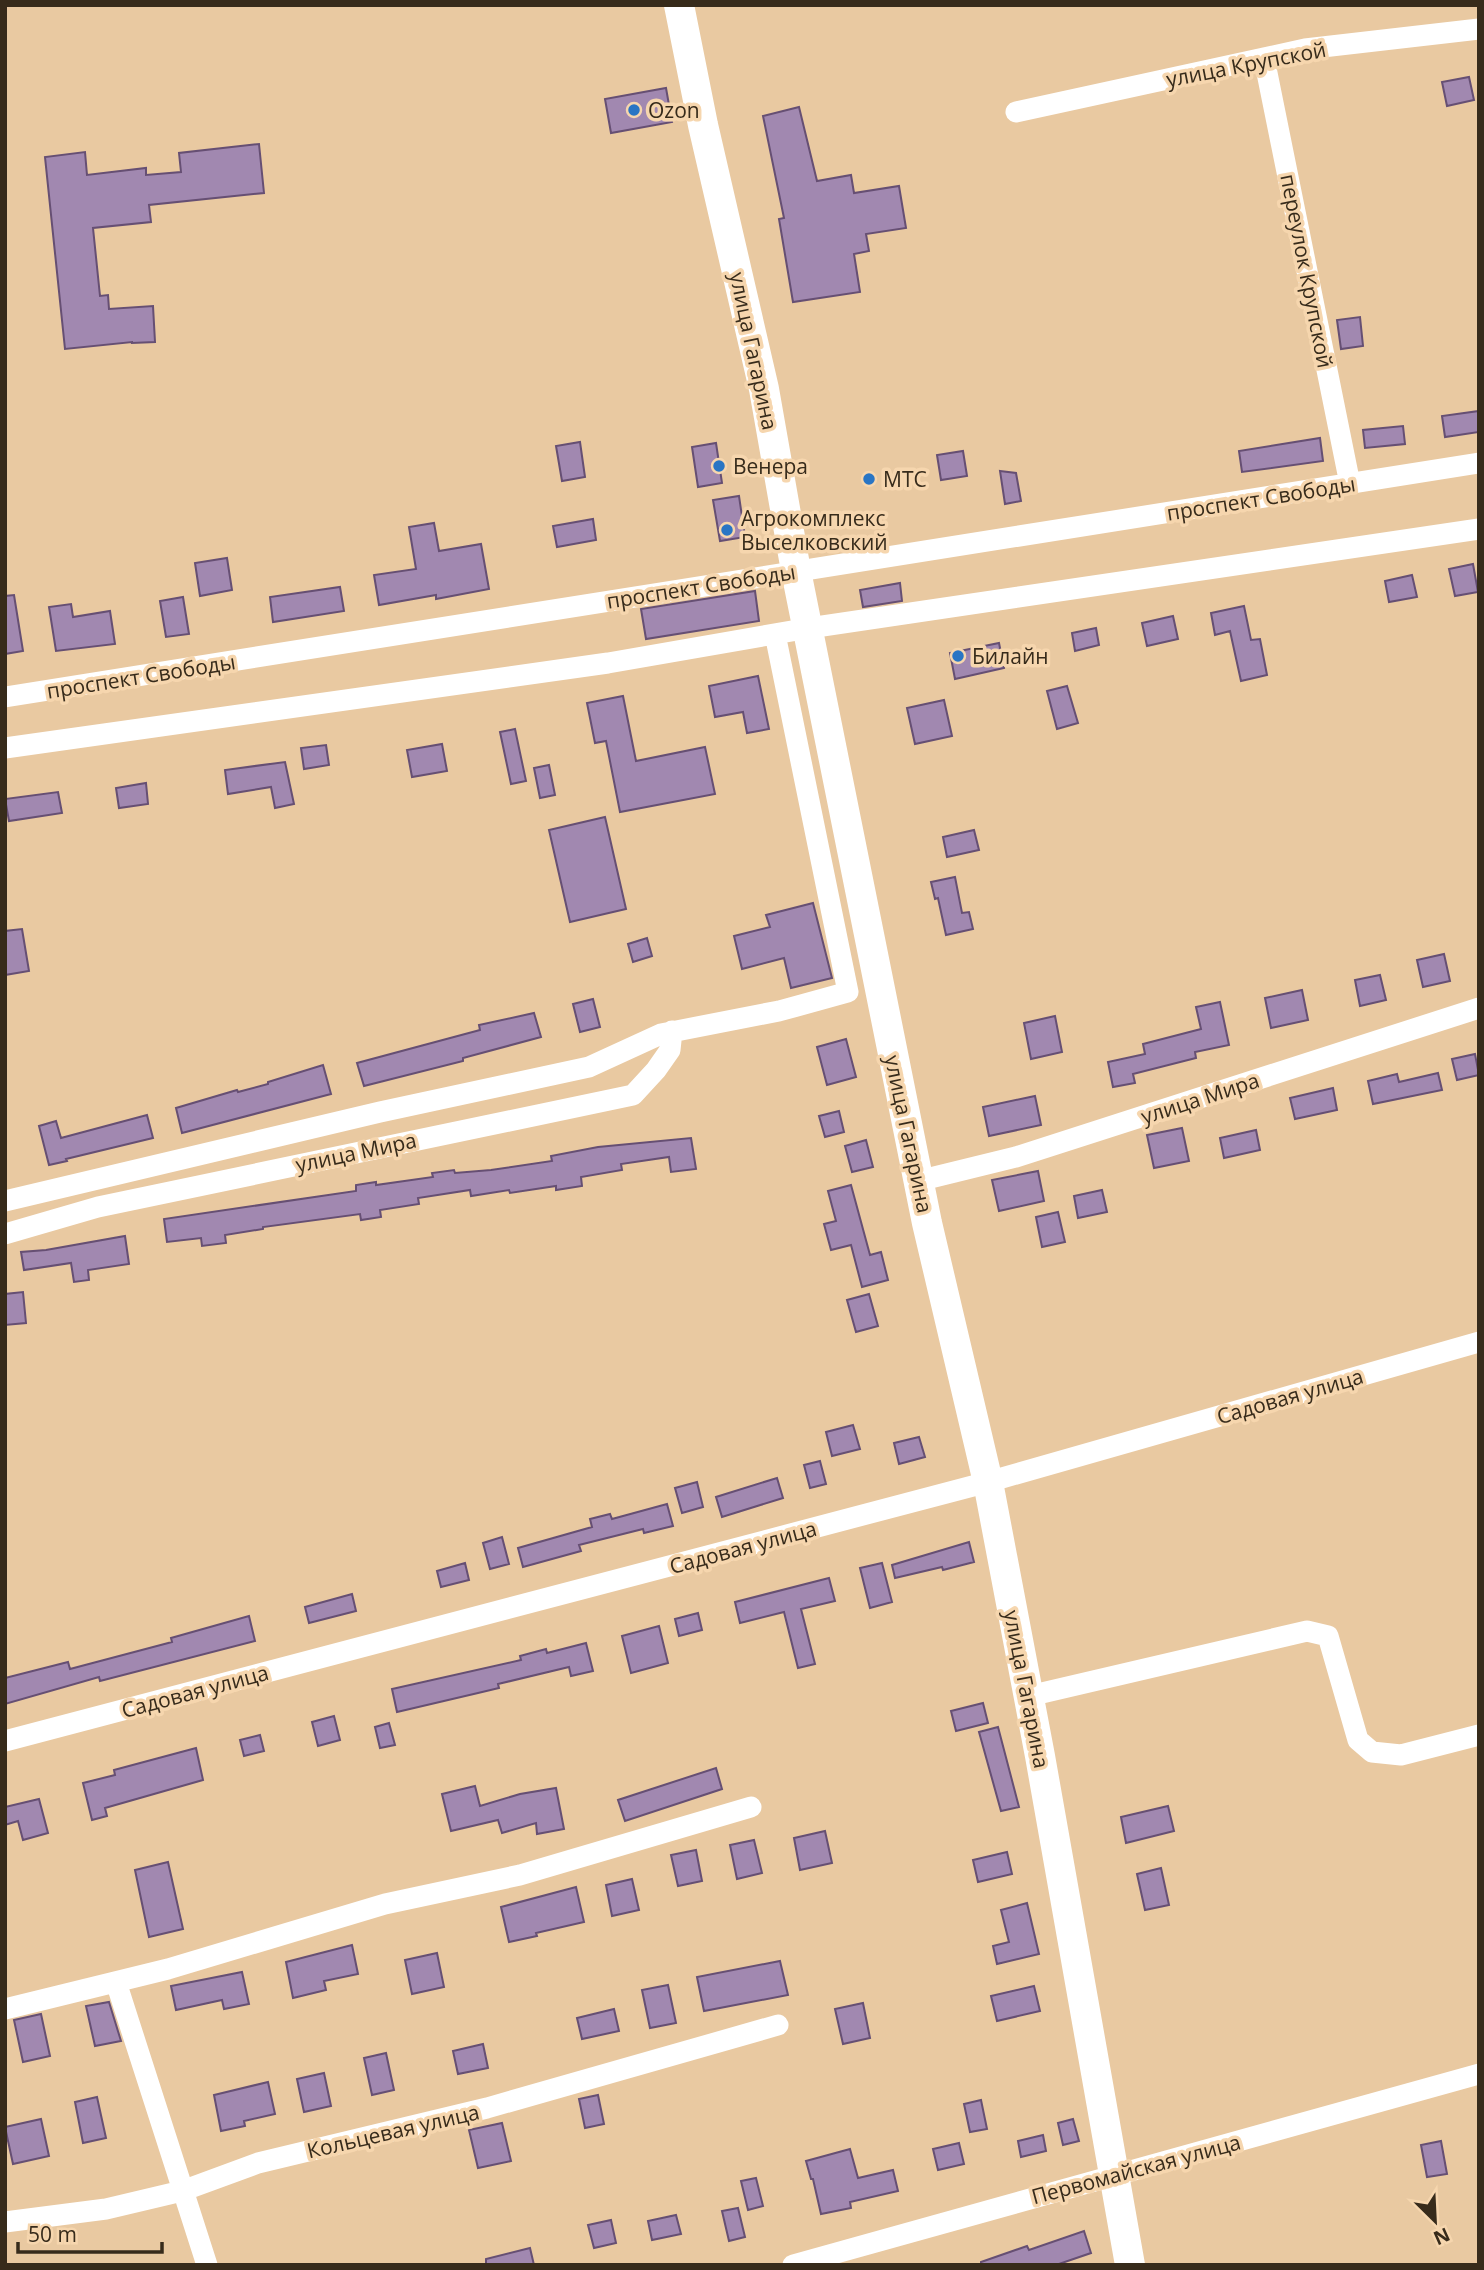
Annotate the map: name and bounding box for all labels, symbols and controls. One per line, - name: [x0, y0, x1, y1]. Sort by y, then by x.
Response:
- street label: улица Крупской: [1164, 35, 1328, 93]
- place label: Ozon: [648, 96, 700, 124]
- marker: Ozon: [626, 102, 642, 118]
- street label: переулок Крупской: [1274, 172, 1340, 370]
- street label: улица Гагарина: [724, 270, 784, 432]
- place label: Венера: [733, 452, 808, 480]
- marker: Венера: [711, 458, 727, 474]
- place label: МТС: [883, 465, 927, 493]
- street label: проспект Свободы: [1165, 469, 1357, 527]
- marker: МТС: [861, 471, 877, 487]
- place label: Агрокомплекс Выселковский: [741, 504, 888, 556]
- marker: Агрокомплекс Выселковский: [719, 522, 735, 538]
- street label: проспект Свободы: [605, 557, 797, 615]
- place label: Билайн: [972, 642, 1049, 670]
- street label: проспект Свободы: [45, 647, 237, 705]
- marker: Билайн: [950, 648, 966, 664]
- street label: улица Гагарина: [879, 1053, 939, 1215]
- street label: улица Мира: [1137, 1066, 1263, 1130]
- street label: улица Мира: [293, 1126, 419, 1178]
- street label: Садовая улица: [1214, 1362, 1366, 1430]
- street label: Садовая улица: [666, 1514, 820, 1580]
- street label: улица Гагарина: [998, 1607, 1056, 1771]
- street label: Садовая улица: [118, 1658, 272, 1724]
- street label: Кольцевая улица: [304, 2098, 482, 2164]
- street label: Первомайская улица: [1028, 2128, 1244, 2210]
- north arrow: [1400, 2186, 1470, 2256]
- scale bar: [18, 2210, 161, 2254]
- text: 50 m: [28, 2220, 77, 2248]
- text: N: [1430, 2222, 1454, 2252]

